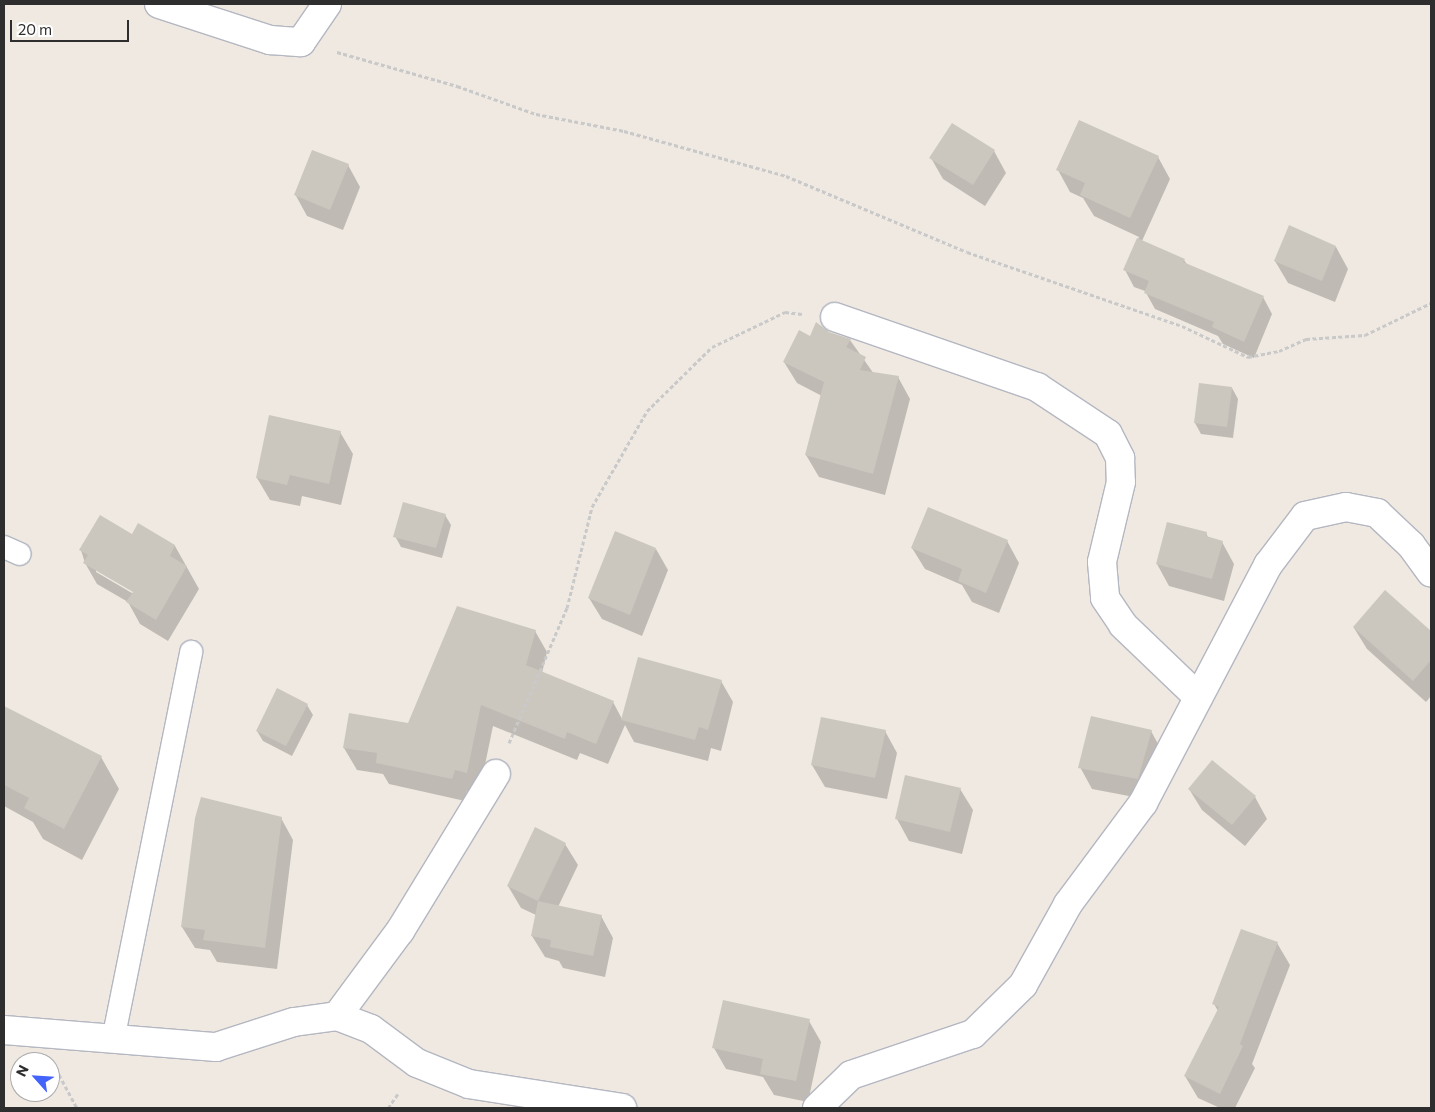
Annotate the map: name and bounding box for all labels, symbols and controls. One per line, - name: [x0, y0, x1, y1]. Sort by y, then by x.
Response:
- scale bar: [12, 10, 131, 42]
- text: 20 m: [18, 20, 52, 38]
- north arrow: [10, 1052, 60, 1102]
- text: N: [12, 1062, 32, 1079]

